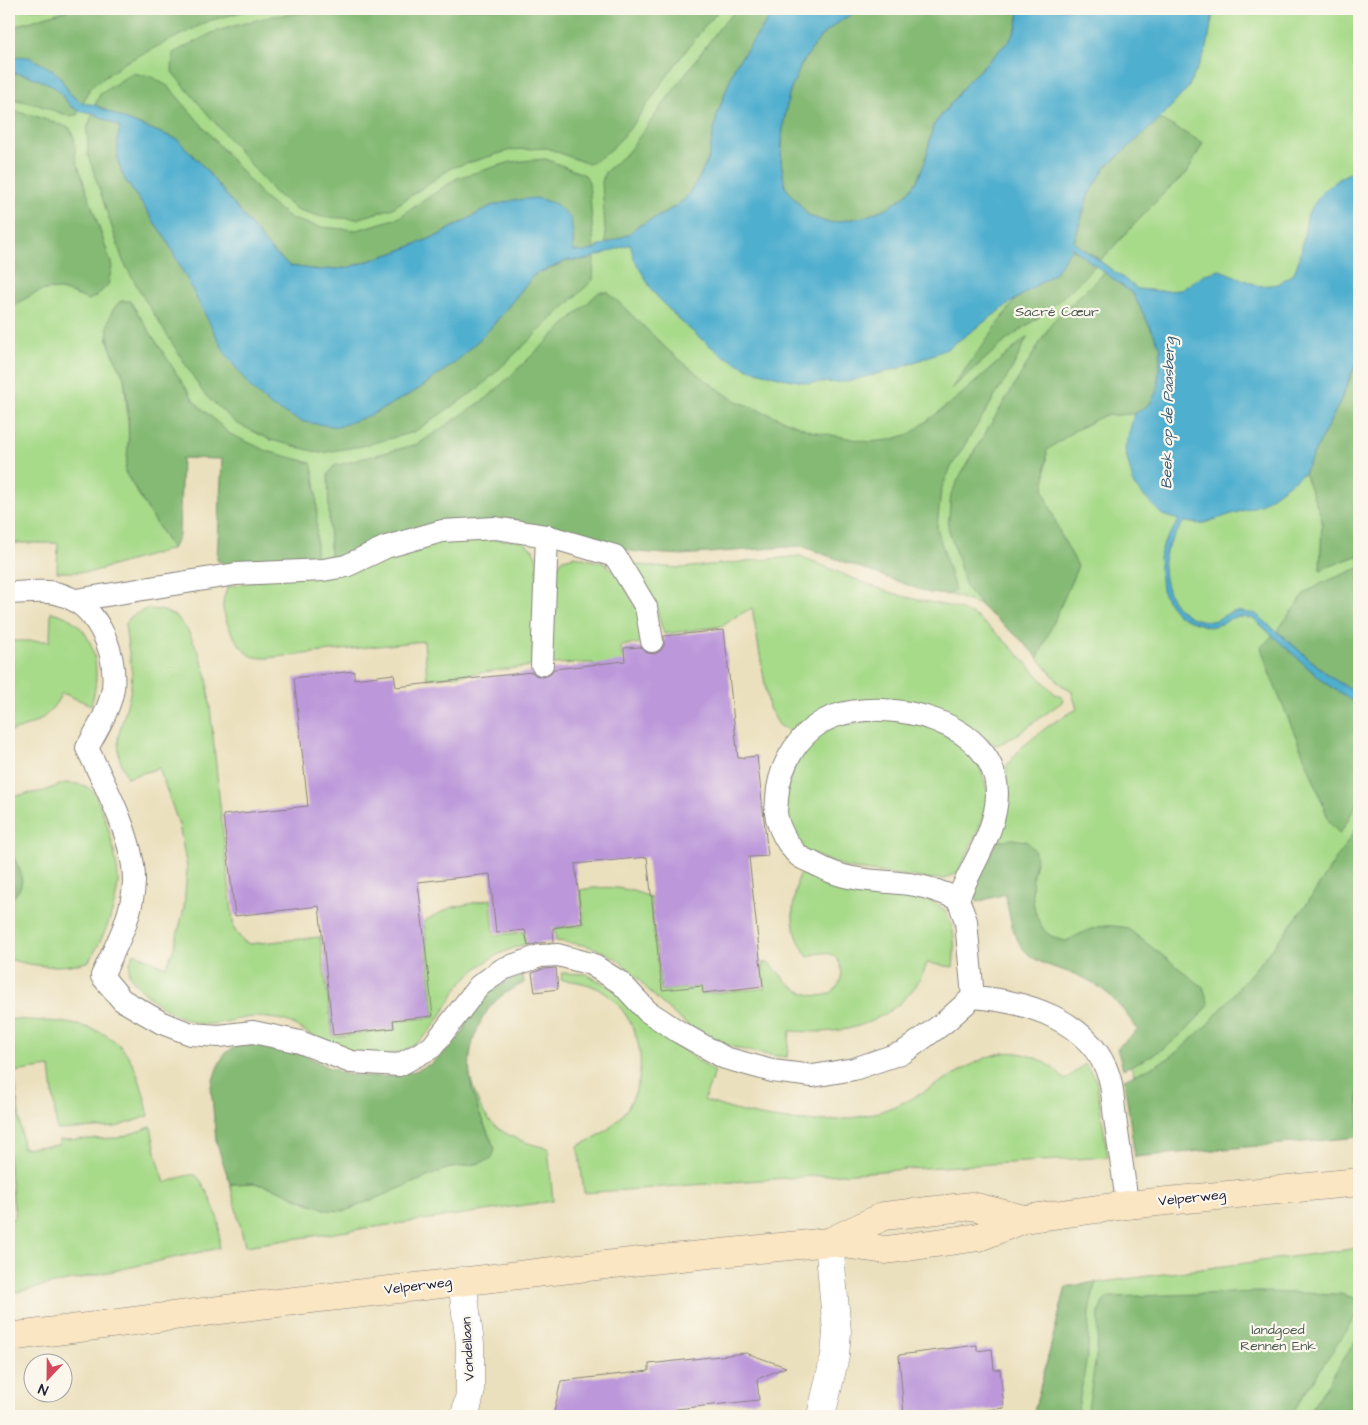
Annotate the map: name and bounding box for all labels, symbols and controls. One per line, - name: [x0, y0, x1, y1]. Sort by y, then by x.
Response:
- park label: Sacré Cœur: [1015, 302, 1099, 322]
- water label: Beek op de Paasberg: [1156, 336, 1181, 489]
- street label: Velperweg: [1157, 1185, 1227, 1211]
- street label: Velperweg: [383, 1272, 453, 1300]
- street label: Vondellaan: [456, 1316, 480, 1382]
- park label: landgoed Rennen Enk: [1240, 1320, 1316, 1356]
- north arrow: [22, 1352, 72, 1402]
- text: N: [35, 1378, 51, 1400]

